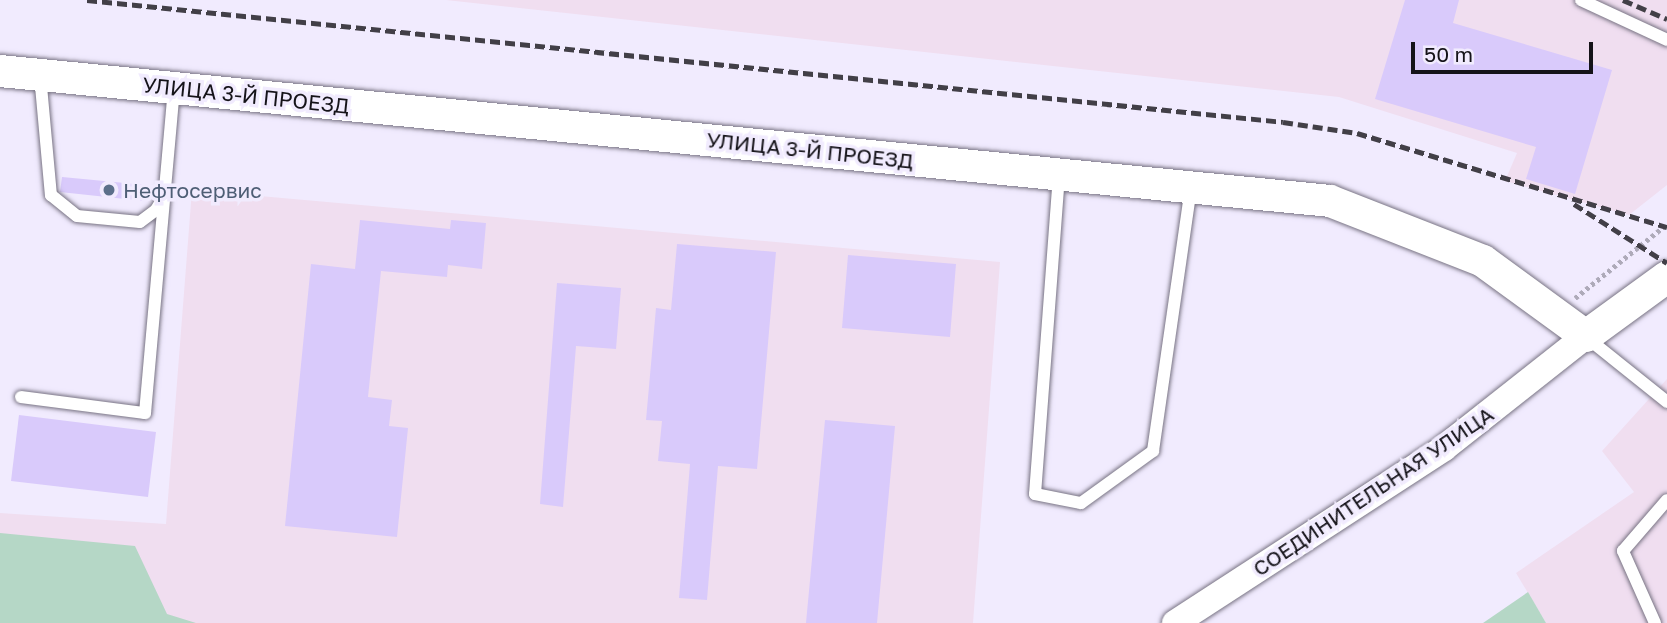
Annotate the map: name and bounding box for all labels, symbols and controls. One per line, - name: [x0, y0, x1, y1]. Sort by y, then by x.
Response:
- scale bar: [1415, 28, 1597, 72]
- text: 50 m: [1424, 41, 1473, 67]
- street label: УЛИЦА 3-Й ПРОЕЗД: [141, 72, 351, 118]
- street label: УЛИЦА 3-Й ПРОЕЗД: [705, 127, 915, 173]
- place label: Нефтосервис: [123, 177, 262, 203]
- marker: Нефтосервис: [101, 182, 117, 198]
- street label: СОЕДИНИТЕЛЬНАЯ УЛИЦА: [1248, 401, 1498, 581]

